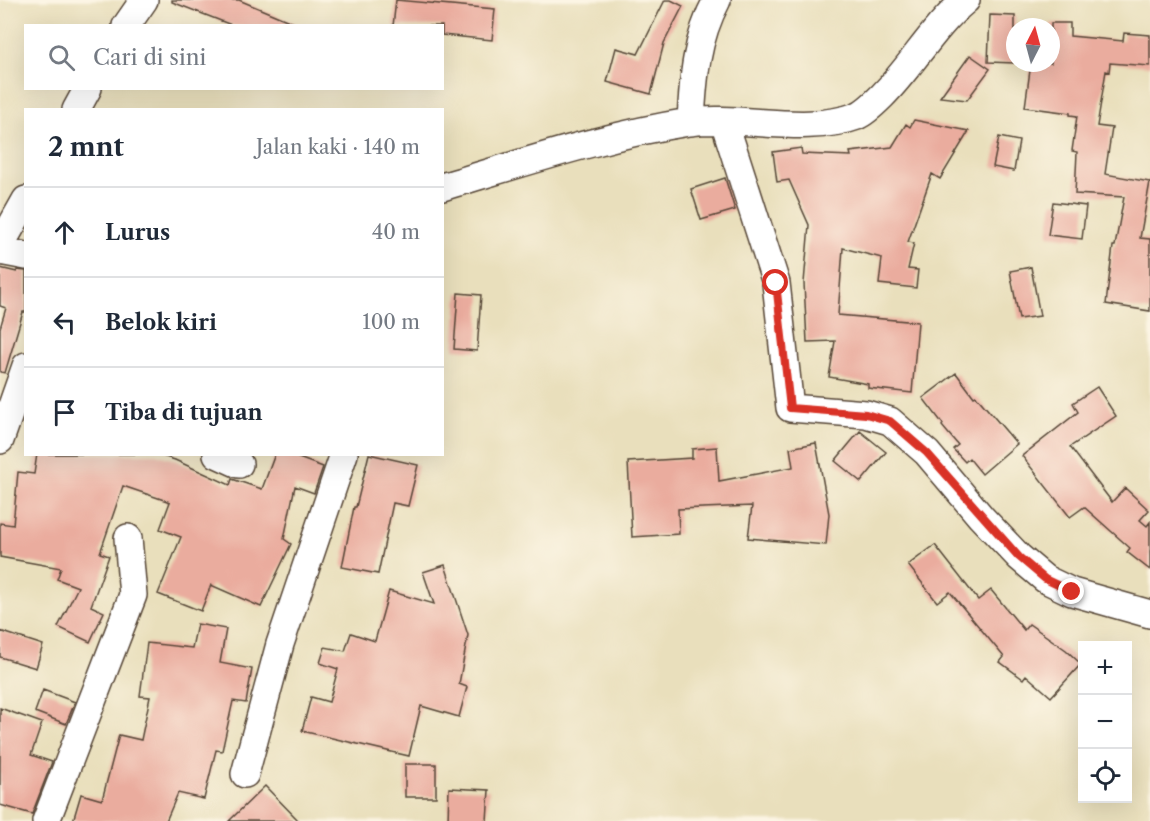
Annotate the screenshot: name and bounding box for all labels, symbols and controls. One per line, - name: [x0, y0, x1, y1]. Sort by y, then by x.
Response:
- north arrow: [1006, 18, 1060, 72]
- search box: [24, 24, 444, 90]
- icon: search: [45, 41, 78, 74]
- text: Cari di sini: [93, 44, 206, 71]
- text: 2 mnt: [48, 131, 124, 163]
- text: Jalan kaki · 140 m: [256, 135, 420, 159]
- icon: ahead: [48, 216, 81, 249]
- text: Lurus: [105, 219, 170, 246]
- text: 40 m: [372, 220, 420, 244]
- route start: [762, 269, 788, 295]
- icon: left: [48, 306, 81, 339]
- text: Belok kiri: [105, 309, 217, 336]
- text: 100 m: [362, 310, 420, 334]
- icon: arrive: [48, 396, 81, 429]
- text: Tiba di tujuan: [105, 399, 263, 426]
- route end: [1058, 578, 1084, 604]
- map controls: [1078, 641, 1132, 803]
- button: +: [1078, 641, 1132, 695]
- button: −: [1078, 695, 1132, 749]
- button: locate: [1078, 749, 1132, 803]

